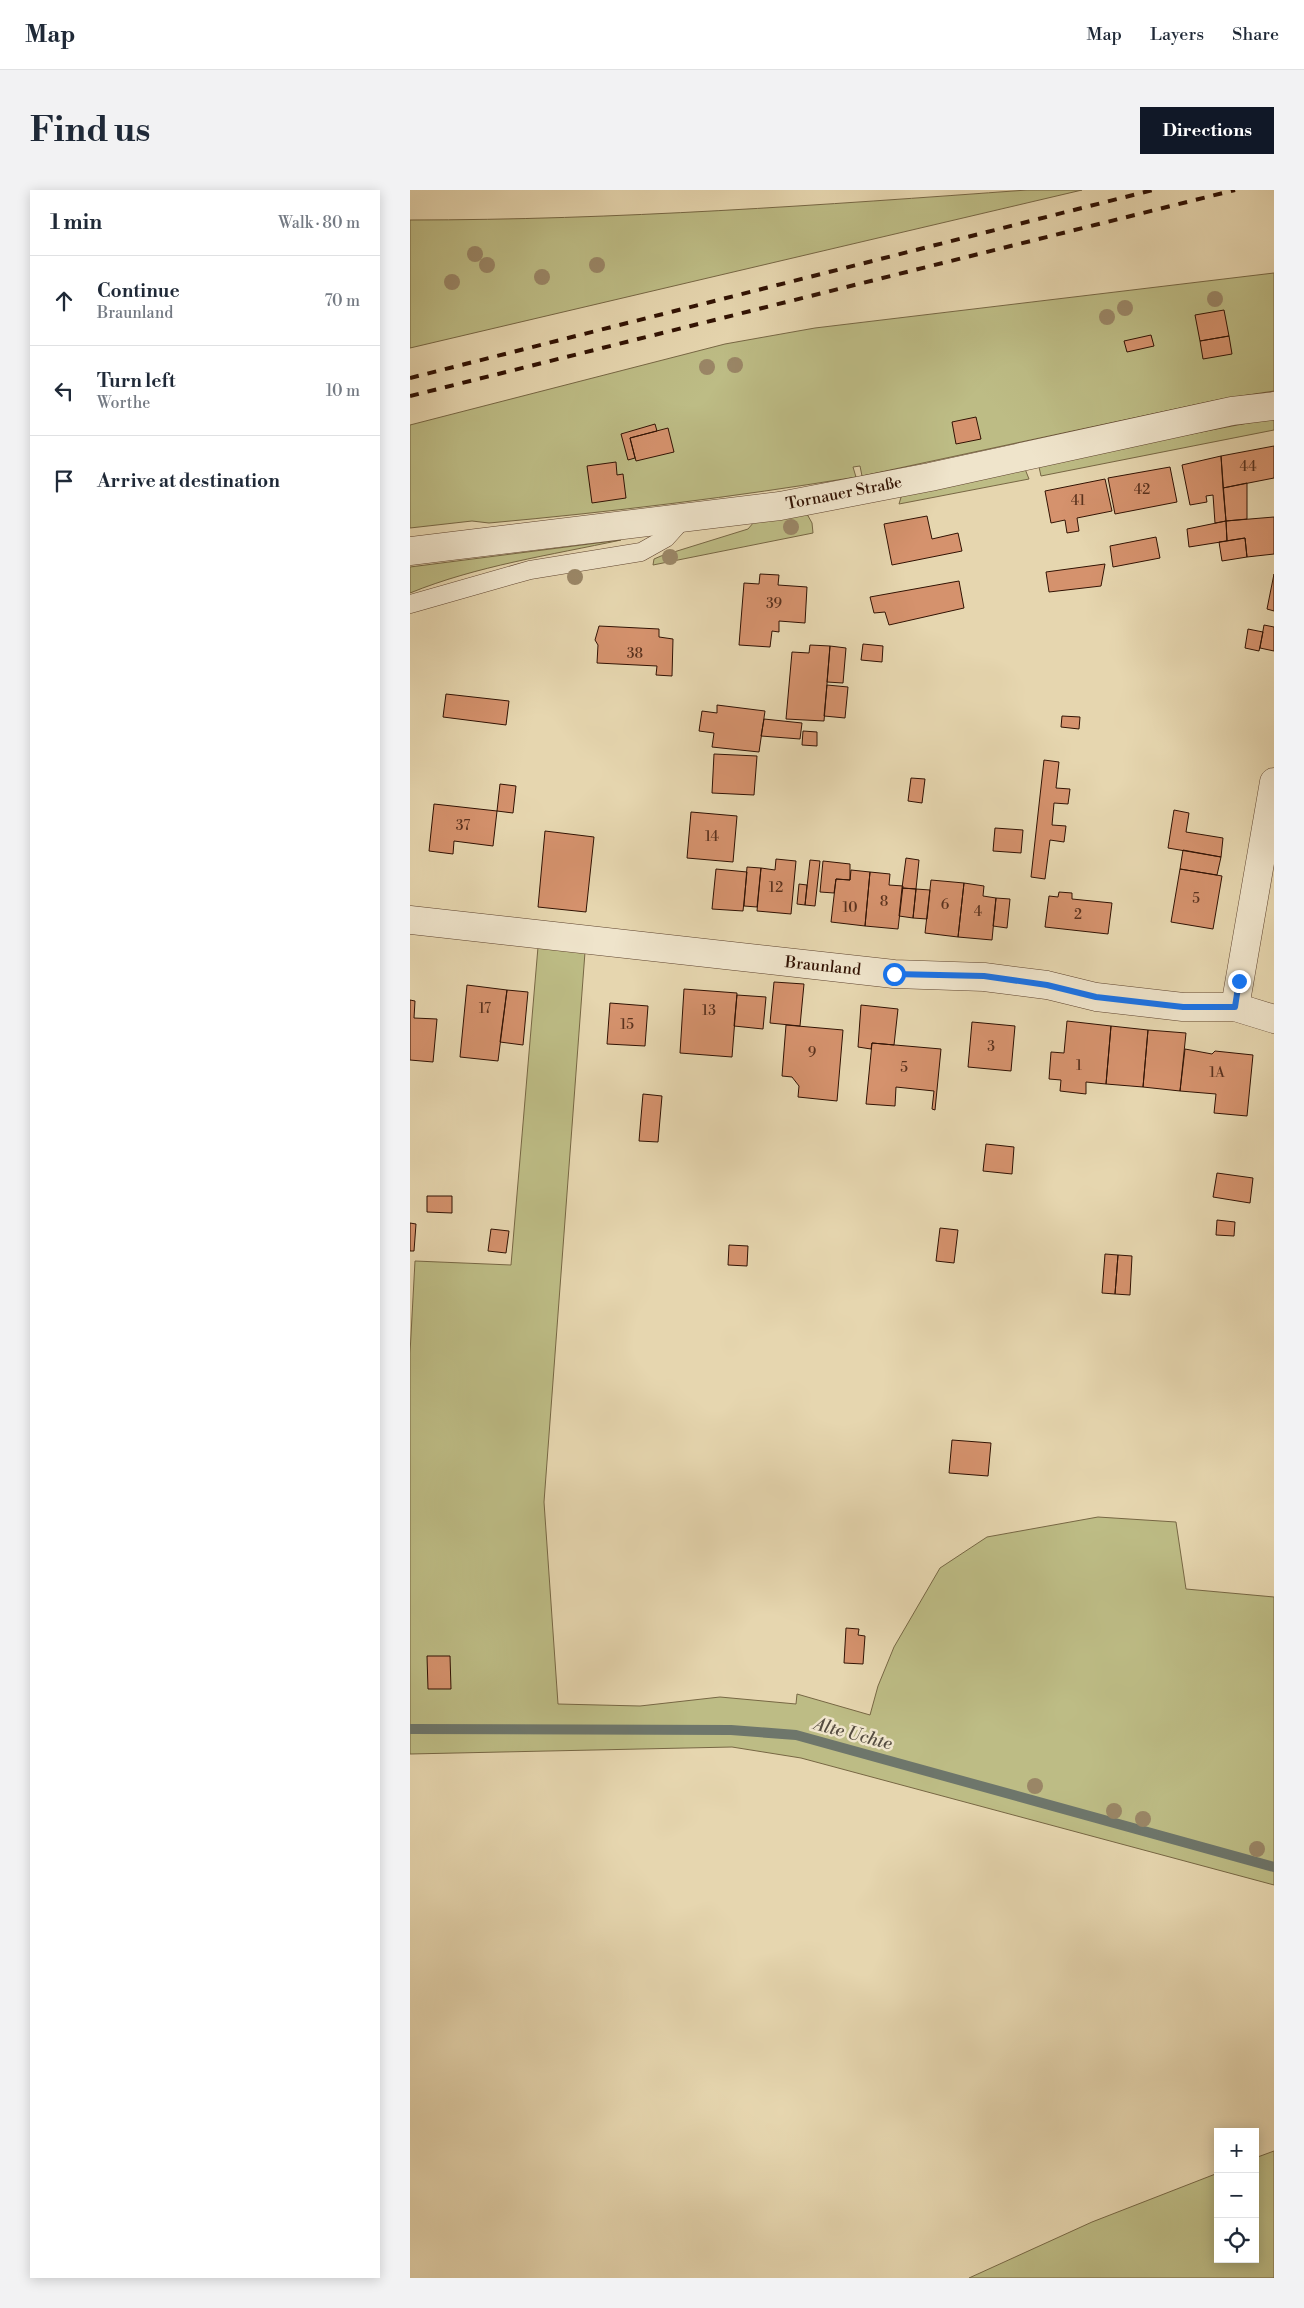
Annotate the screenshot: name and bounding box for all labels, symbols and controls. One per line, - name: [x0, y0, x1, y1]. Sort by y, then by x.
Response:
- text: Map: [25, 20, 75, 50]
- text: Map: [1087, 23, 1122, 46]
- text: Layers: [1150, 23, 1204, 46]
- text: Share: [1232, 23, 1279, 46]
- button: Directions: [1140, 107, 1274, 154]
- text: Find us: [30, 109, 150, 152]
- text: 1 min: [50, 210, 102, 236]
- text: Walk · 80 m: [278, 213, 360, 233]
- text: Continue: [97, 279, 180, 303]
- icon: ahead: [50, 287, 78, 315]
- text: 70 m: [324, 291, 360, 311]
- text: Braunland: [97, 303, 173, 323]
- text: Turn left: [97, 369, 176, 393]
- icon: left: [50, 377, 78, 405]
- text: 10 m: [326, 381, 360, 401]
- text: Worthe: [97, 393, 150, 413]
- house number: 44: [1240, 458, 1256, 476]
- icon: arrive: [50, 467, 78, 495]
- text: Arrive at destination: [97, 469, 280, 493]
- street label: Tornauer Straße: [784, 472, 904, 514]
- house number: 42: [1134, 481, 1150, 499]
- house number: 41: [1071, 492, 1085, 510]
- house number: 39: [766, 595, 782, 613]
- house number: 38: [627, 645, 643, 663]
- house number: 37: [456, 817, 470, 835]
- house number: 14: [705, 828, 719, 846]
- house number: 12: [769, 879, 783, 897]
- house number: 5: [1192, 890, 1200, 908]
- house number: 8: [880, 893, 888, 911]
- house number: 6: [941, 896, 950, 914]
- house number: 10: [843, 899, 857, 917]
- house number: 4: [974, 903, 982, 921]
- house number: 2: [1074, 906, 1082, 924]
- street label: Braunland: [783, 952, 862, 980]
- route start: [883, 963, 906, 986]
- route end: [1228, 970, 1251, 993]
- house number: 17: [479, 1000, 491, 1018]
- house number: 13: [702, 1002, 716, 1020]
- house number: 15: [620, 1016, 634, 1034]
- house number: 3: [987, 1038, 995, 1056]
- house number: 9: [808, 1044, 816, 1062]
- house number: 1: [1076, 1057, 1082, 1075]
- house number: 5: [900, 1059, 908, 1077]
- house number: 1A: [1209, 1064, 1225, 1082]
- water label: Alte Uchte: [809, 1712, 895, 1756]
- map controls: [1214, 2128, 1259, 2263]
- button: +: [1214, 2128, 1259, 2173]
- button: −: [1214, 2173, 1259, 2218]
- button: locate: [1214, 2218, 1259, 2263]

